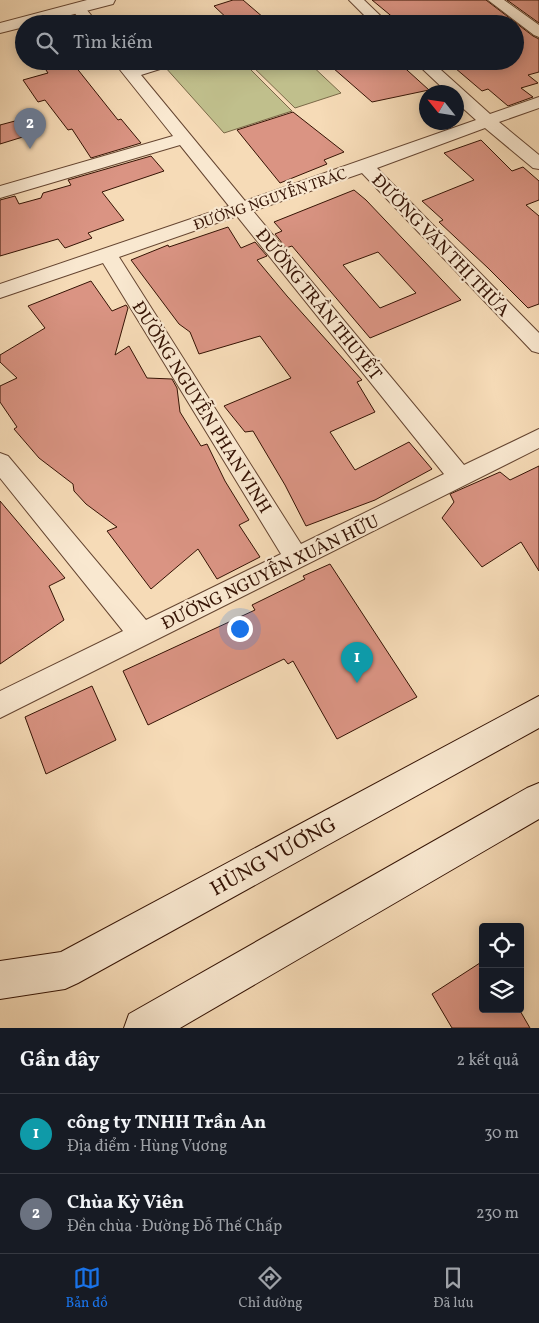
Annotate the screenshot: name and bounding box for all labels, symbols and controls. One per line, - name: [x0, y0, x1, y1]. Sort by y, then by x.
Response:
- search box: [15, 15, 524, 70]
- icon: search: [33, 29, 61, 57]
- text: Tìm kiếm: [73, 30, 153, 56]
- north arrow: [419, 85, 464, 130]
- pin: 2: [14, 108, 46, 149]
- street label: ĐƯỜNG NGUYỄN TRÁC: [191, 163, 350, 237]
- street label: ĐƯỜNG VĂN THỊ THỪA: [365, 168, 516, 323]
- street label: ĐƯỜNG TRẦN THUYẾT: [249, 222, 390, 386]
- street label: ĐƯỜNG NGUYỄN PHAN VINH: [125, 295, 280, 519]
- street label: ĐƯỜNG NGUYỄN XUÂN HỮU: [156, 506, 384, 637]
- your location: [227, 616, 253, 642]
- pin: 1: [341, 642, 373, 683]
- street label: HÙNG VƯƠNG: [205, 811, 342, 904]
- map controls: [479, 923, 524, 1013]
- button: locate: [479, 923, 524, 968]
- button: layers: [479, 968, 524, 1013]
- text: Gần đây: [20, 1046, 100, 1075]
- text: 2 kết quả: [457, 1050, 519, 1072]
- text: công ty TNHH Trần An: [67, 1110, 266, 1136]
- text: 1: [33, 1123, 39, 1145]
- text: 30 m: [484, 1123, 519, 1145]
- text: Địa điểm · Hùng Vương: [67, 1136, 228, 1158]
- text: Chùa Kỳ Viên: [67, 1190, 184, 1216]
- text: 2: [32, 1203, 40, 1225]
- text: 230 m: [476, 1203, 519, 1225]
- text: Đền chùa · Đường Đỗ Thế Chấp: [67, 1216, 282, 1238]
- tab: Bản đồ: [65, 1264, 108, 1313]
- tab: Chỉ đường: [238, 1264, 302, 1313]
- tab: Đã lưu: [433, 1264, 474, 1313]

